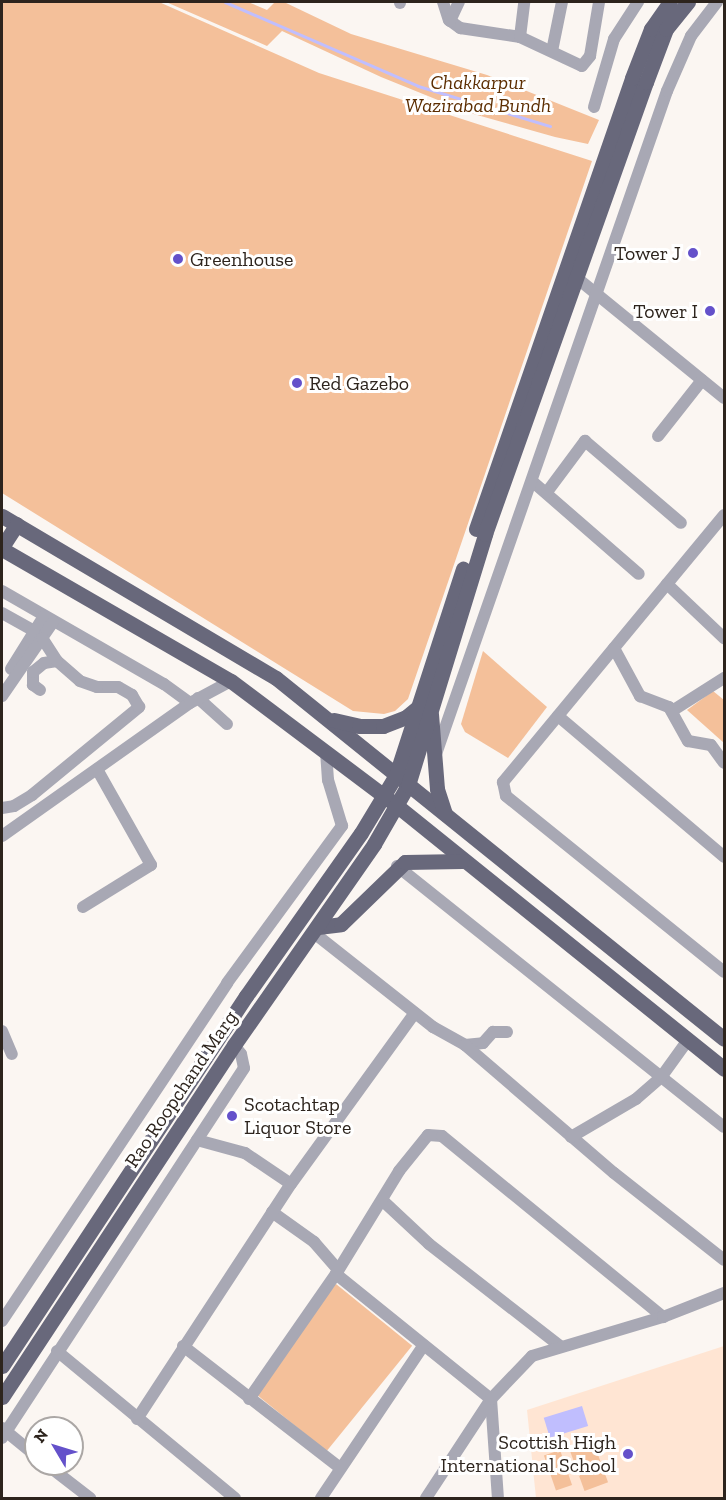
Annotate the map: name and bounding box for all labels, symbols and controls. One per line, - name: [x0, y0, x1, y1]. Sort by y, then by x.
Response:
- park label: Chakkarpur Wazirabad Bundh: [405, 71, 551, 118]
- place label: Tower J: [613, 241, 681, 265]
- marker: Tower J: [686, 246, 700, 260]
- place label: Greenhouse: [190, 247, 293, 271]
- marker: Greenhouse: [171, 252, 185, 266]
- place label: Tower I: [633, 299, 698, 323]
- marker: Tower I: [703, 304, 717, 318]
- place label: Red Gazebo: [309, 371, 409, 395]
- marker: Red Gazebo: [290, 376, 304, 390]
- street label: Rao Roopchand Marg: [120, 1006, 242, 1172]
- place label: Scotachtap Liquor Store: [244, 1092, 352, 1139]
- marker: Scotachtap Liquor Store: [225, 1109, 239, 1123]
- north arrow: [24, 1416, 84, 1476]
- text: N: [30, 1425, 52, 1446]
- place label: Scottish High International School: [441, 1430, 616, 1477]
- marker: Scottish High International School: [621, 1447, 635, 1461]

